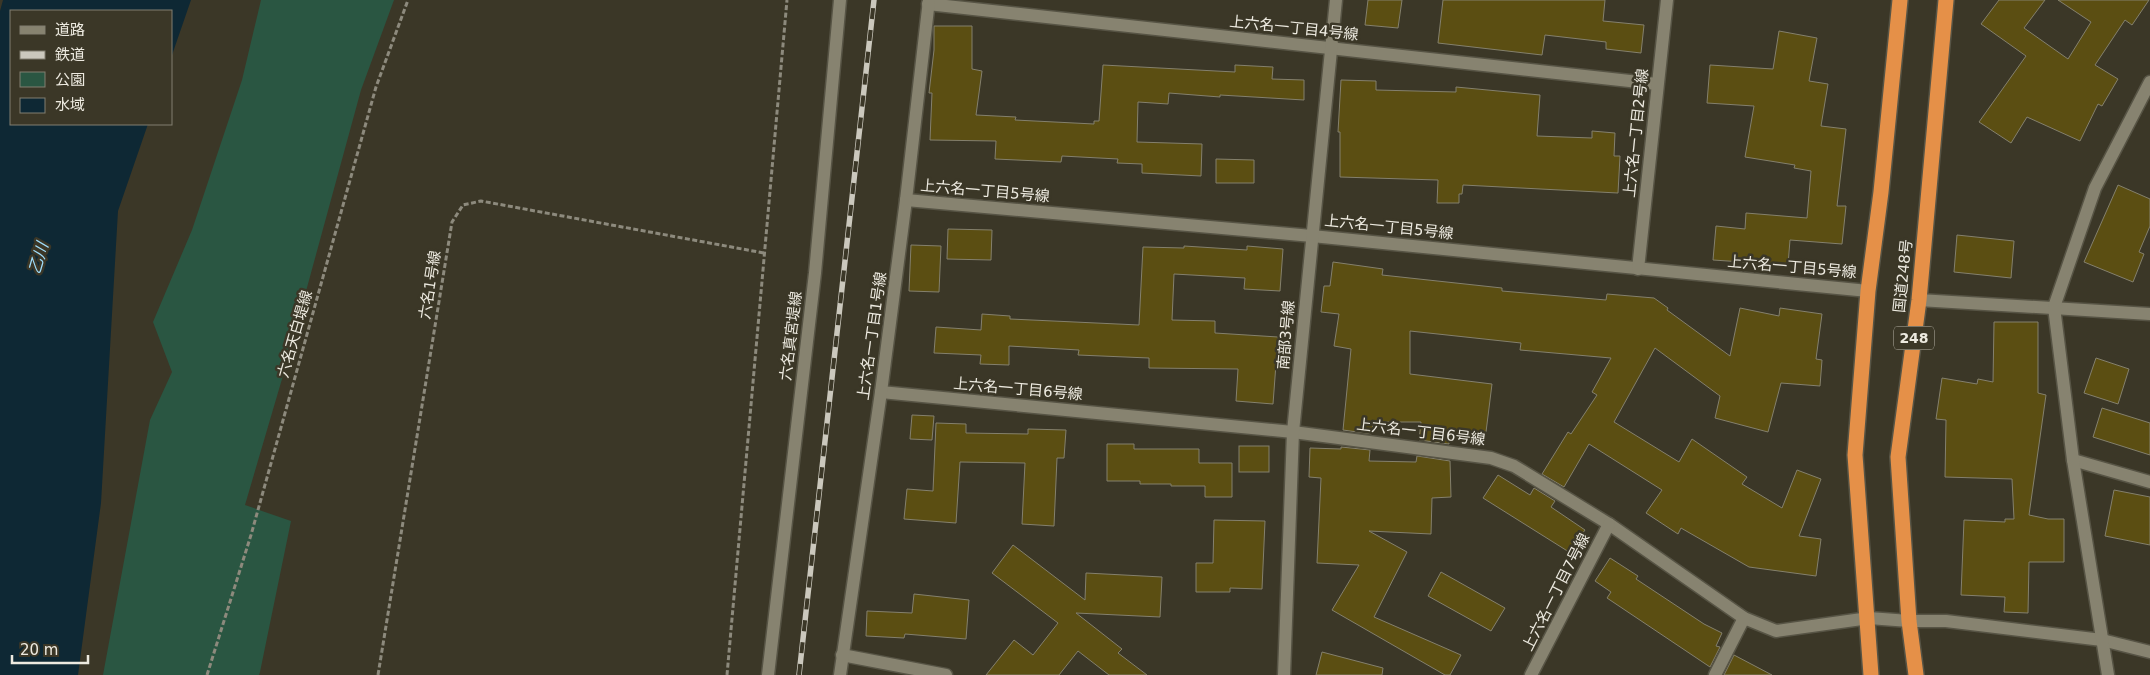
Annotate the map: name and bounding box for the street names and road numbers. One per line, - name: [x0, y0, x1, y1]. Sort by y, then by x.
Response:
- street label: 上六名一丁目4号線: [1229, 12, 1359, 44]
- street label: 上六名一丁目2号線: [1620, 68, 1652, 198]
- street label: 上六名一丁目5号線: [920, 176, 1050, 206]
- street label: 上六名一丁目5号線: [1324, 211, 1454, 243]
- street label: 国道248号: [1890, 238, 1916, 314]
- street label: 六名1号線: [416, 249, 444, 321]
- street label: 上六名一丁目5号線: [1727, 252, 1857, 282]
- street label: 上六名一丁目1号線: [854, 271, 890, 401]
- street label: 六名天白堤線: [274, 288, 316, 380]
- street label: 六名真宮堤線: [777, 290, 805, 382]
- street label: 南部3号線: [1274, 300, 1298, 370]
- road number: 248: [1894, 326, 1934, 349]
- street label: 上六名一丁目6号線: [953, 374, 1083, 404]
- street label: 上六名一丁目6号線: [1356, 415, 1486, 449]
- street label: 上六名一丁目7号線: [1519, 530, 1593, 654]

